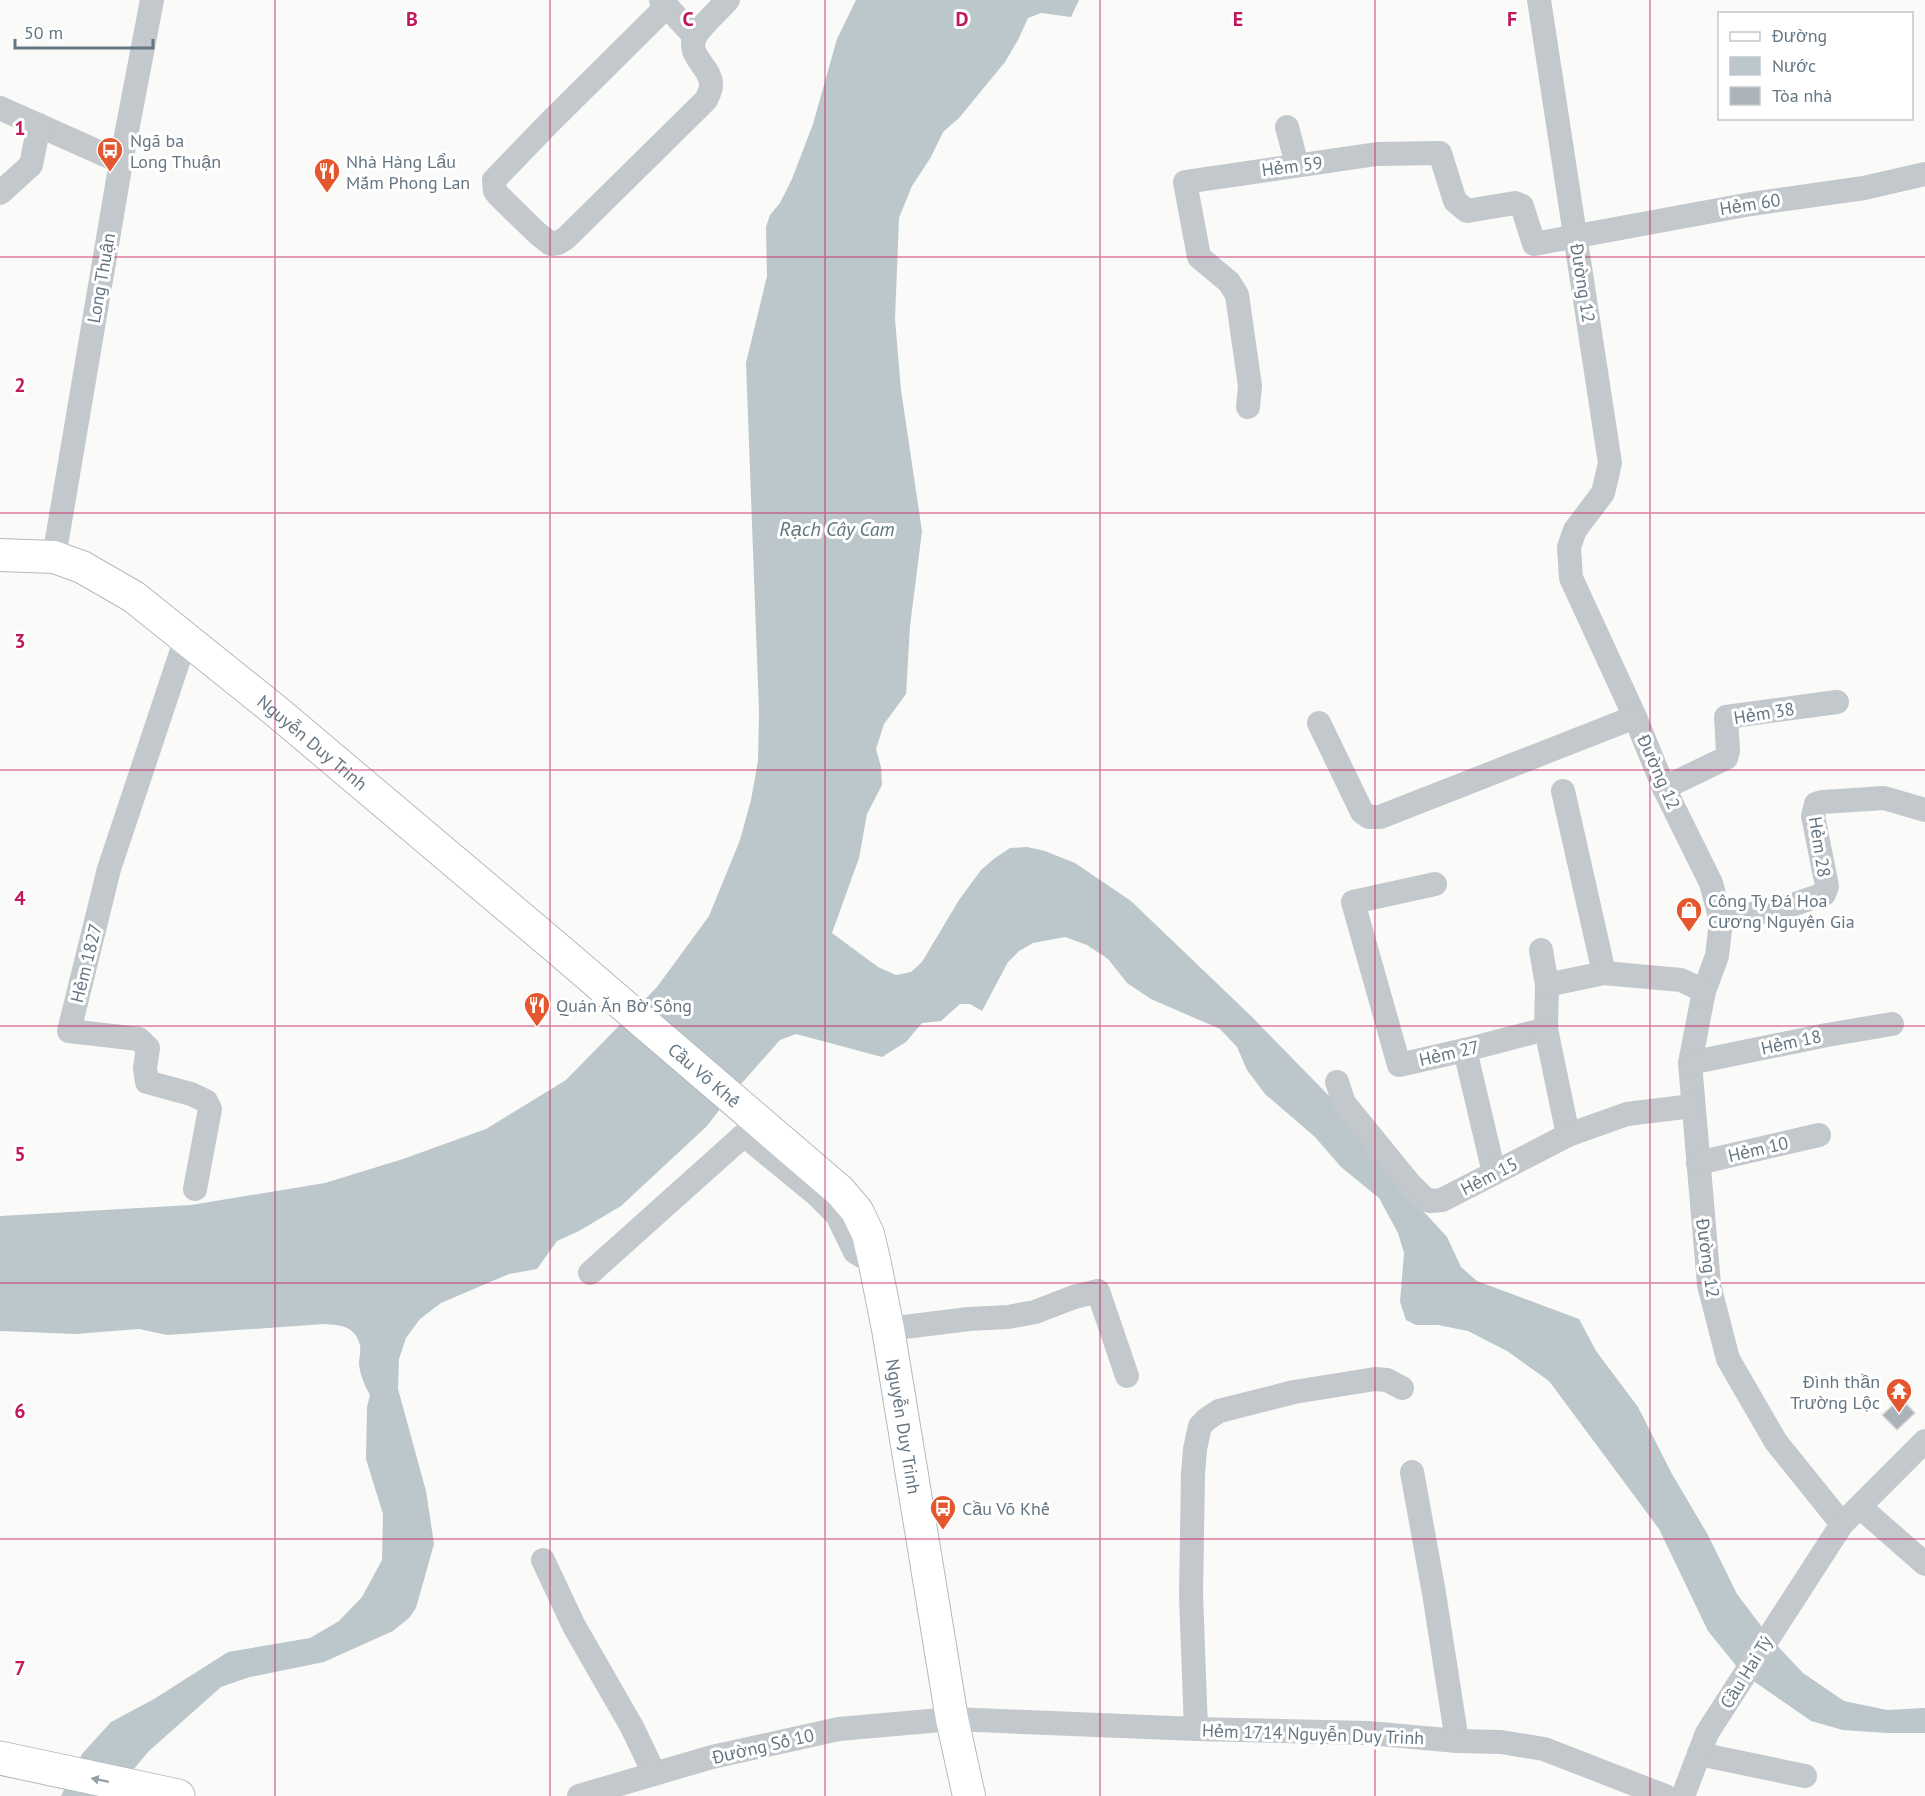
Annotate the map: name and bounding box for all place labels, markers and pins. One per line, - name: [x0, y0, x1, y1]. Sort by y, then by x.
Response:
- place label: Ngã ba Long Thuận: [130, 129, 221, 173]
- bus stop icon: Ngã ba Long Thuận: [95, 135, 125, 173]
- place label: Nhà Hàng Lẩu Mắm Phong Lan: [346, 150, 470, 194]
- restaurant icon: Nhà Hàng Lẩu Mắm Phong Lan: [312, 156, 342, 194]
- place label: Công Ty Đá Hoa Cương Nguyên Gia: [1708, 889, 1855, 933]
- shop icon: Công Ty Đá Hoa Cương Nguyên Gia: [1674, 895, 1704, 933]
- restaurant icon: Quán Ăn Bờ Sông: [522, 990, 552, 1028]
- place label: Quán Ăn Bờ Sông: [556, 994, 692, 1017]
- place label: Đình thần Trường Lộc: [1790, 1370, 1880, 1414]
- temple icon: Đình thần Trường Lộc: [1884, 1376, 1914, 1414]
- bus stop icon: Cầu Võ Khế: [928, 1493, 958, 1531]
- place label: Cầu Võ Khế: [962, 1497, 1050, 1520]

